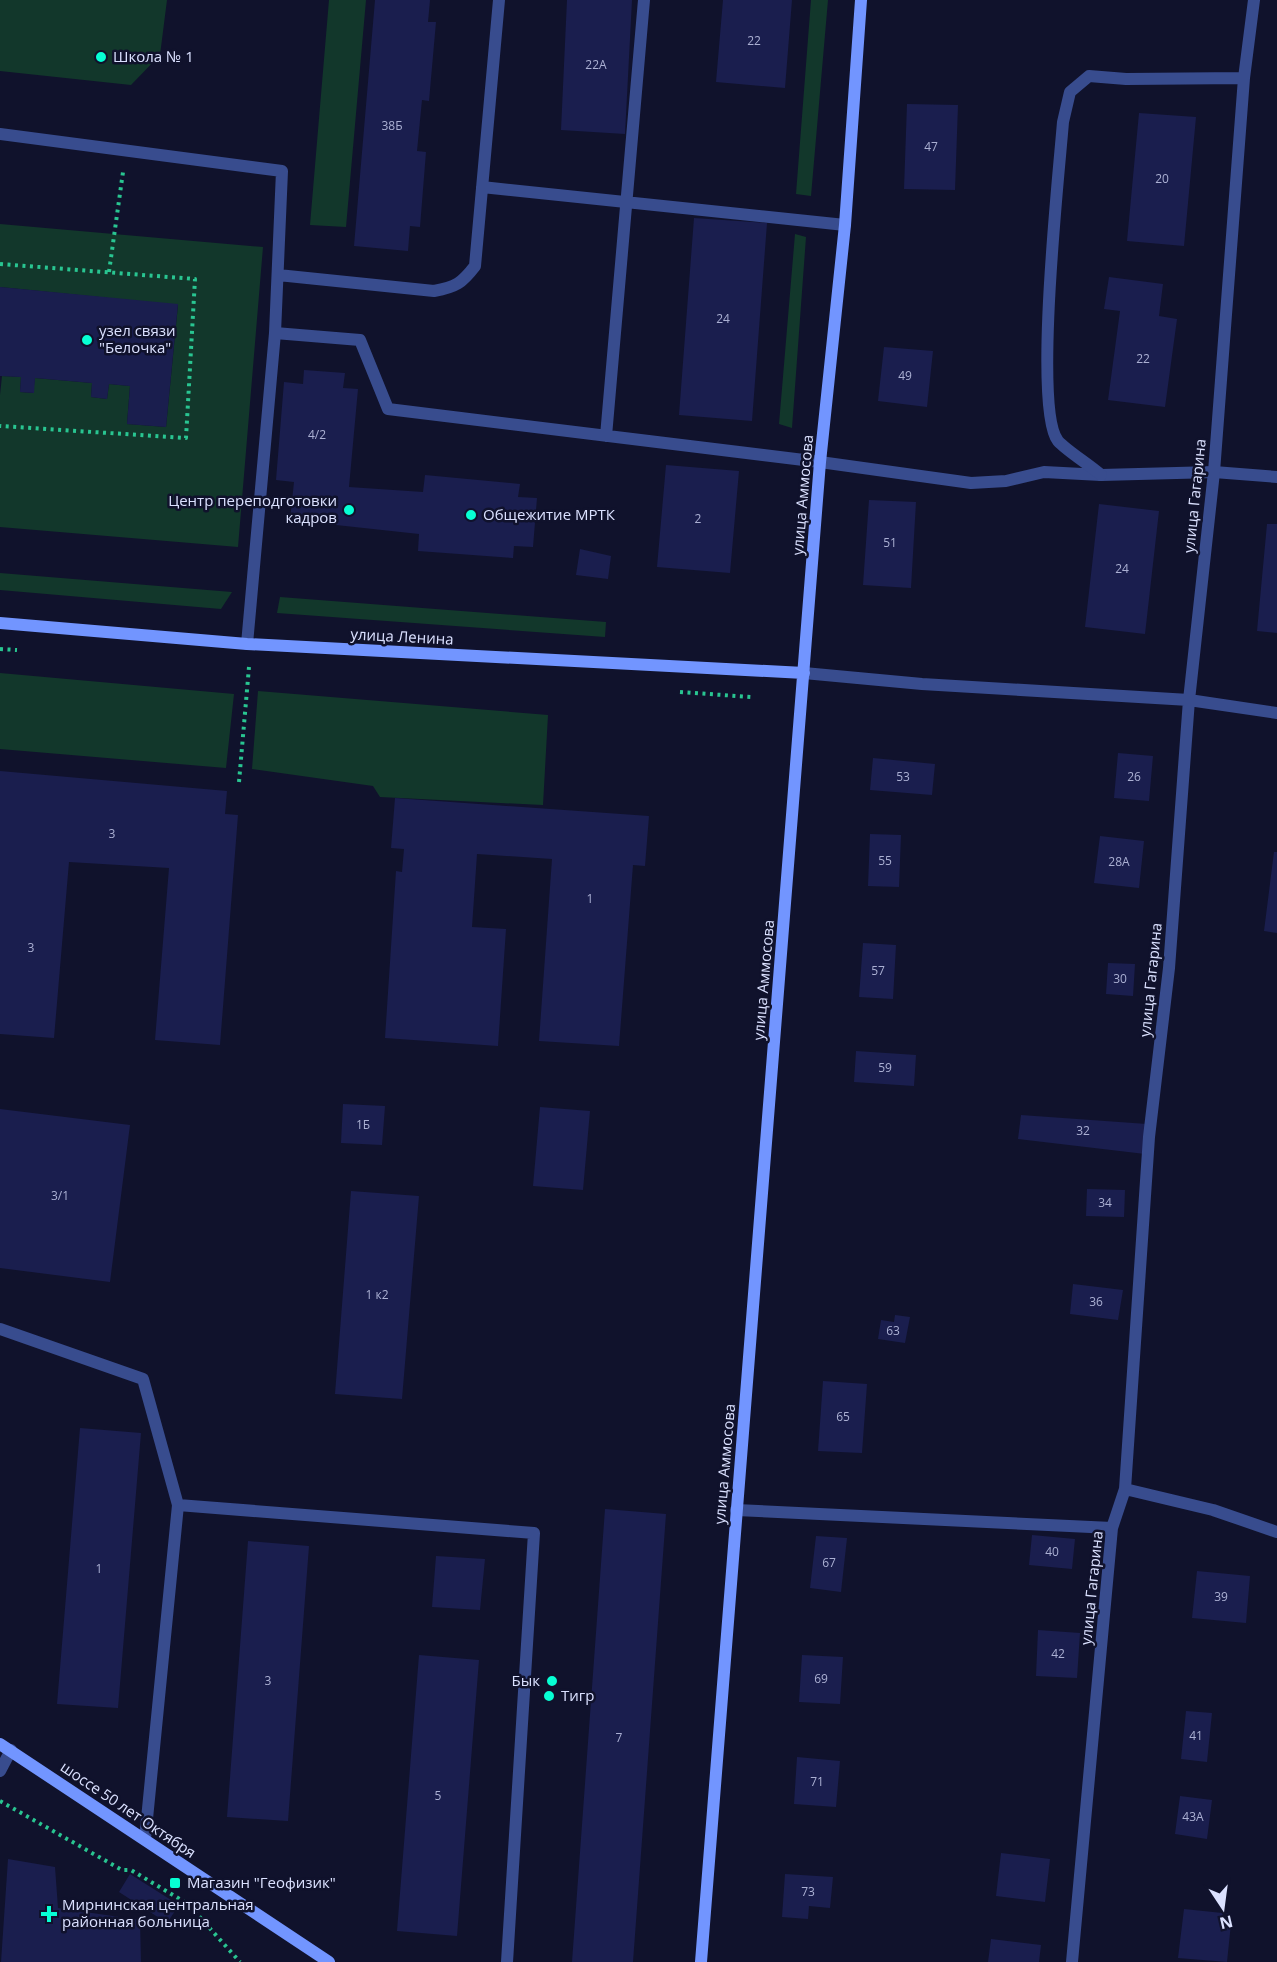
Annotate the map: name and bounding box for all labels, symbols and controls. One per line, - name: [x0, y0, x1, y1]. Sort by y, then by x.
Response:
- house number: 22: [747, 32, 761, 49]
- place label: Школа № 1: [113, 46, 194, 66]
- marker: Школа № 1: [94, 50, 108, 64]
- house number: 22А: [585, 56, 607, 73]
- house number: 38Б: [381, 117, 403, 134]
- house number: 47: [924, 138, 938, 155]
- house number: 20: [1155, 170, 1169, 187]
- house number: 24: [716, 310, 730, 327]
- place label: узел связи "Белочка": [99, 320, 176, 357]
- marker: узел связи "Белочка": [80, 333, 94, 347]
- house number: 22: [1136, 350, 1150, 367]
- house number: 49: [898, 367, 912, 384]
- house number: 4/2: [308, 426, 326, 443]
- street label: улица Аммосова: [787, 434, 817, 556]
- street label: улица Гагарина: [1178, 438, 1210, 554]
- place label: Центр переподготовки кадров: [168, 490, 337, 527]
- marker: Центр переподготовки кадров: [342, 503, 356, 517]
- place label: Общежитие МРТК: [483, 504, 616, 524]
- marker: Общежитие МРТК: [464, 508, 478, 522]
- house number: 2: [695, 510, 702, 527]
- house number: 51: [883, 534, 897, 551]
- house number: 24: [1115, 560, 1129, 577]
- street label: улица Ленина: [350, 623, 454, 649]
- house number: 53: [896, 768, 910, 785]
- house number: 26: [1127, 768, 1141, 785]
- house number: 3: [109, 825, 116, 842]
- house number: 55: [878, 852, 892, 869]
- house number: 28А: [1108, 853, 1130, 870]
- house number: 1: [587, 890, 593, 907]
- street label: улица Аммосова: [748, 919, 778, 1041]
- street label: улица Гагарина: [1134, 922, 1166, 1038]
- house number: 3: [28, 939, 35, 956]
- house number: 57: [871, 962, 885, 979]
- house number: 30: [1113, 970, 1127, 987]
- house number: 59: [878, 1059, 892, 1076]
- house number: 1Б: [356, 1116, 370, 1133]
- house number: 32: [1076, 1122, 1090, 1139]
- house number: 3/1: [51, 1187, 69, 1204]
- house number: 34: [1098, 1194, 1112, 1211]
- house number: 1 к2: [365, 1286, 389, 1303]
- house number: 36: [1089, 1293, 1103, 1310]
- house number: 63: [886, 1322, 900, 1339]
- street label: улица Аммосова: [709, 1403, 739, 1525]
- house number: 65: [836, 1408, 850, 1425]
- street label: улица Гагарина: [1075, 1530, 1107, 1646]
- house number: 40: [1045, 1543, 1059, 1560]
- house number: 67: [822, 1554, 836, 1571]
- house number: 1: [96, 1560, 102, 1577]
- house number: 39: [1214, 1588, 1228, 1605]
- house number: 42: [1051, 1645, 1065, 1662]
- place label: Бык: [512, 1670, 540, 1690]
- house number: 69: [814, 1670, 828, 1687]
- house number: 3: [265, 1672, 272, 1689]
- marker: Бык: [545, 1674, 559, 1688]
- place label: Тигр: [561, 1685, 594, 1705]
- marker: Тигр: [542, 1689, 556, 1703]
- house number: 41: [1189, 1727, 1203, 1744]
- house number: 7: [616, 1729, 623, 1746]
- street label: шоссе 50 лет Октября: [57, 1756, 200, 1862]
- house number: 71: [810, 1773, 824, 1790]
- house number: 5: [435, 1787, 442, 1804]
- house number: 43А: [1182, 1808, 1204, 1825]
- place label: Магазин "Геофизик": [187, 1872, 336, 1892]
- marker: Магазин "Геофизик": [168, 1876, 182, 1890]
- north arrow: [1193, 1878, 1253, 1938]
- house number: 73: [801, 1883, 815, 1900]
- place label: Мирнинская центральная районная больница: [62, 1894, 254, 1931]
- marker: Мирнинская центральная районная больница: [40, 1905, 58, 1923]
- text: N: [1218, 1910, 1235, 1935]

